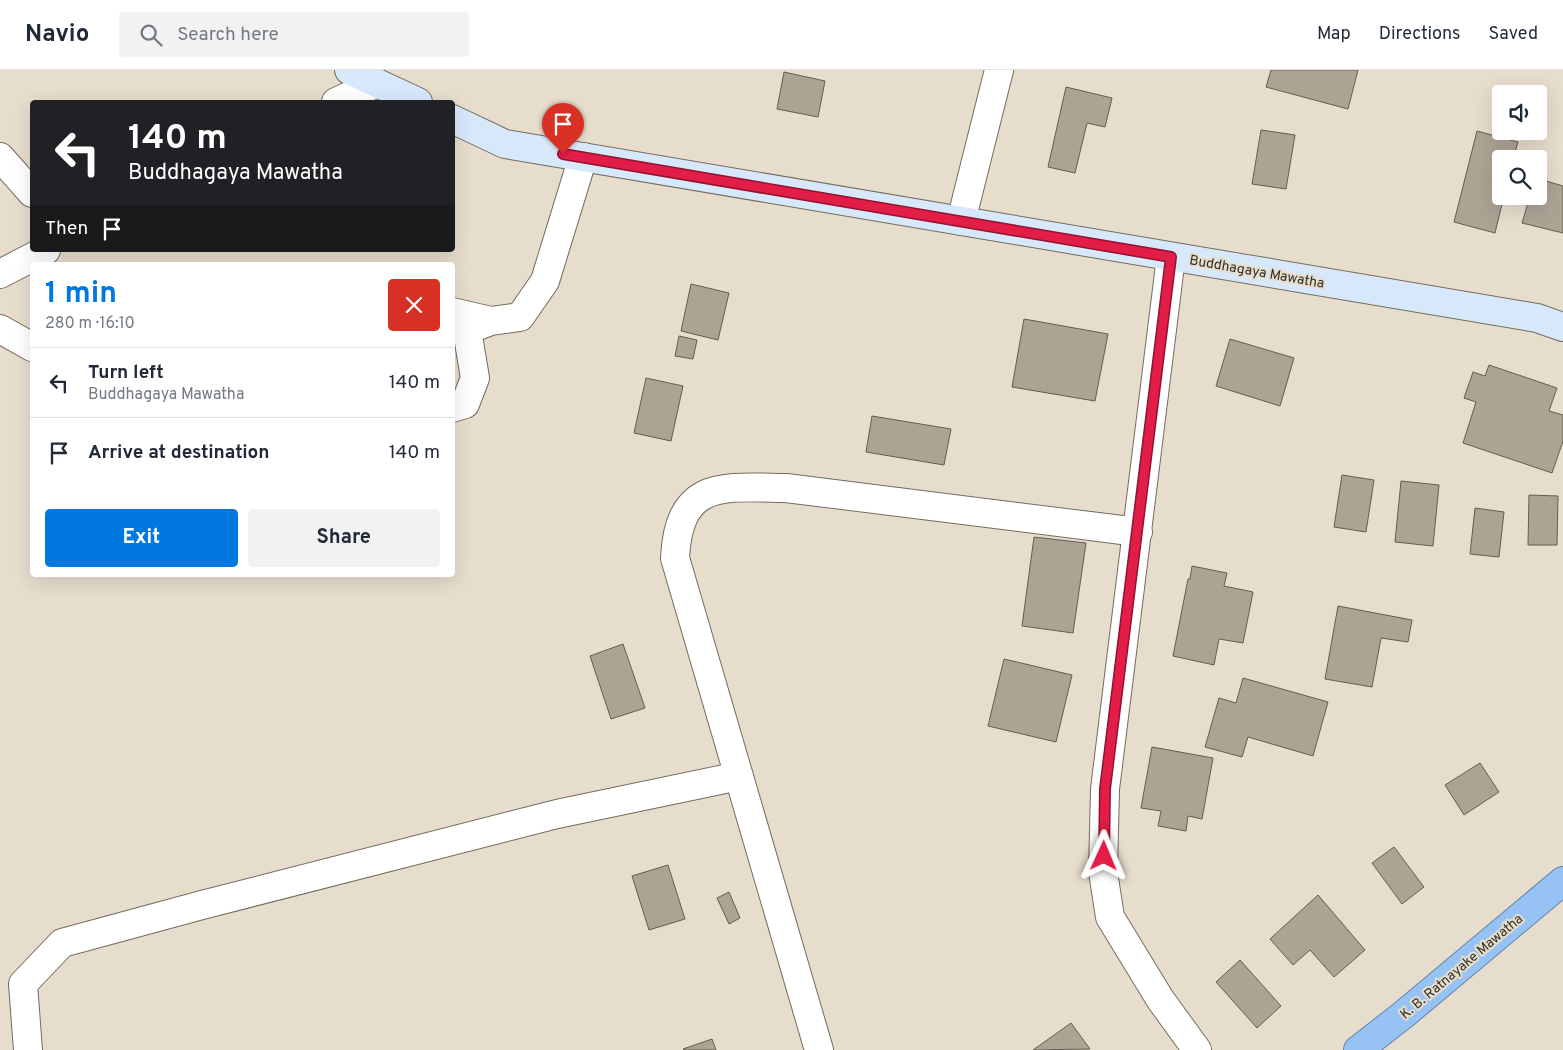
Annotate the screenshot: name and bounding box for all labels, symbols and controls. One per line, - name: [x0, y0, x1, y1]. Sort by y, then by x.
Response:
- search box: [119, 12, 469, 57]
- text: Navio: [25, 20, 89, 50]
- icon: search: [137, 21, 165, 49]
- text: Search here: [177, 23, 279, 47]
- text: Map: [1317, 23, 1351, 46]
- text: Directions: [1379, 23, 1461, 46]
- text: Saved: [1489, 23, 1538, 46]
- map controls: [1492, 85, 1547, 205]
- button: sound: [1492, 85, 1547, 140]
- pin: [542, 103, 584, 154]
- icon: arrive: [549, 110, 577, 138]
- text: 140 m: [128, 117, 227, 161]
- icon: left: [45, 120, 110, 185]
- button: search: [1492, 150, 1547, 205]
- text: Buddhagaya Mawatha: [128, 160, 343, 187]
- icon: arrive: [98, 215, 126, 243]
- text: Then: [45, 217, 88, 241]
- street label: Buddhagaya Mawatha: [1188, 252, 1326, 293]
- text: 1 min: [45, 276, 117, 313]
- button: close: [388, 279, 440, 331]
- text: 280 m · 16:10: [45, 314, 135, 334]
- text: Turn left: [88, 361, 164, 385]
- icon: left: [45, 369, 73, 397]
- text: 140 m: [389, 371, 440, 395]
- text: Buddhagaya Mawatha: [88, 385, 244, 405]
- icon: arrive: [45, 439, 73, 467]
- text: Arrive at destination: [88, 441, 269, 465]
- text: 140 m: [389, 441, 440, 465]
- button: Exit: [45, 509, 238, 567]
- button: Share: [248, 509, 440, 567]
- position arrow: [1077, 829, 1129, 881]
- street label: K. B. Ratnayake Mawatha: [1397, 911, 1527, 1024]

